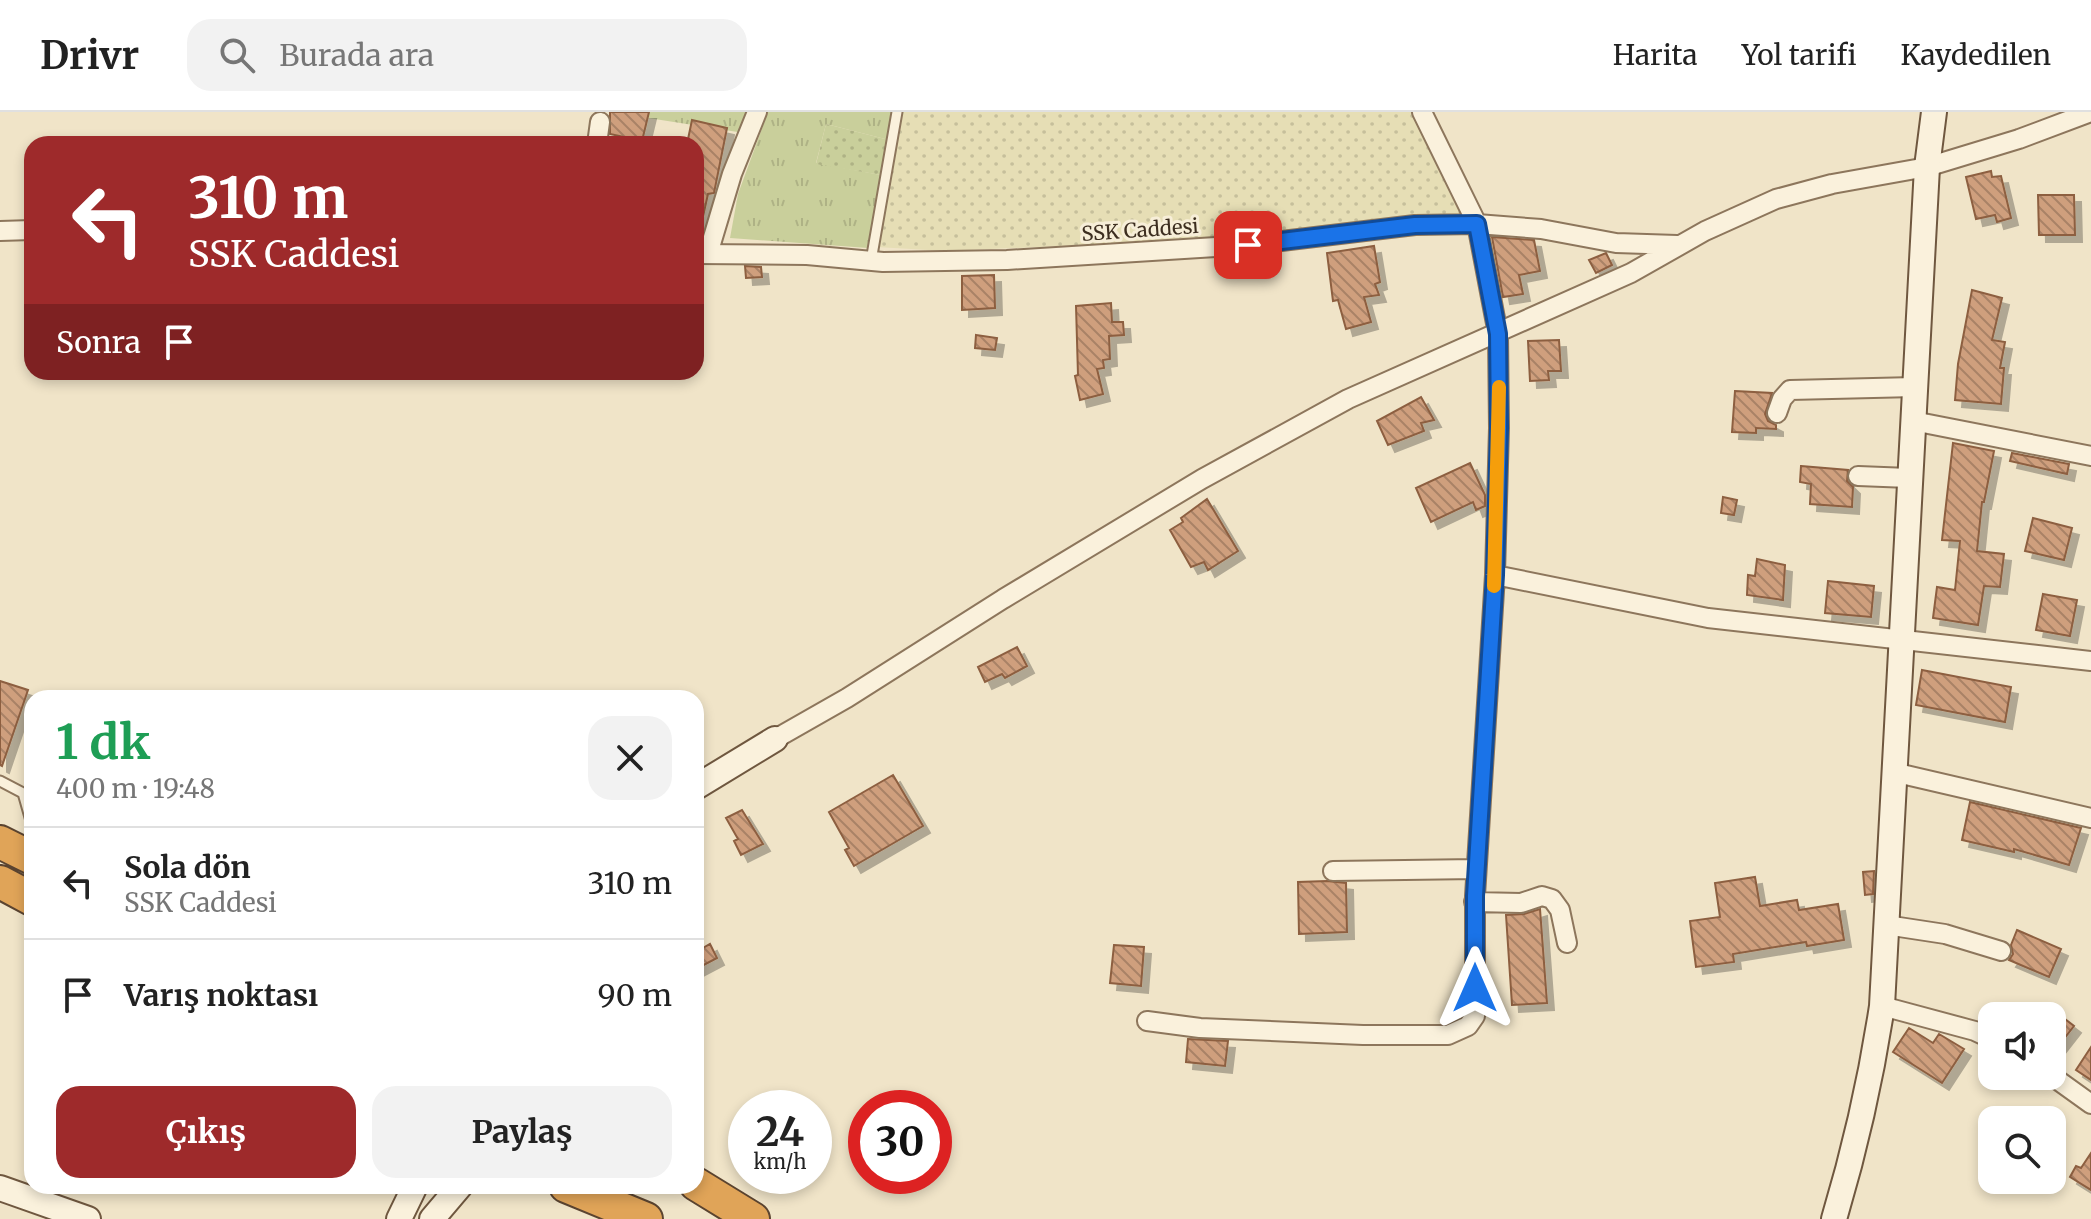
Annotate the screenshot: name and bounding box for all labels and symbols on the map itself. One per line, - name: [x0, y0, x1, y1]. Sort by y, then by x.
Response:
- pin: [1214, 211, 1282, 279]
- street label: SSK Caddesi: [1080, 213, 1199, 246]
- position arrow: [1433, 946, 1517, 1030]
- speed limit sign: 30: [848, 1090, 952, 1194]

